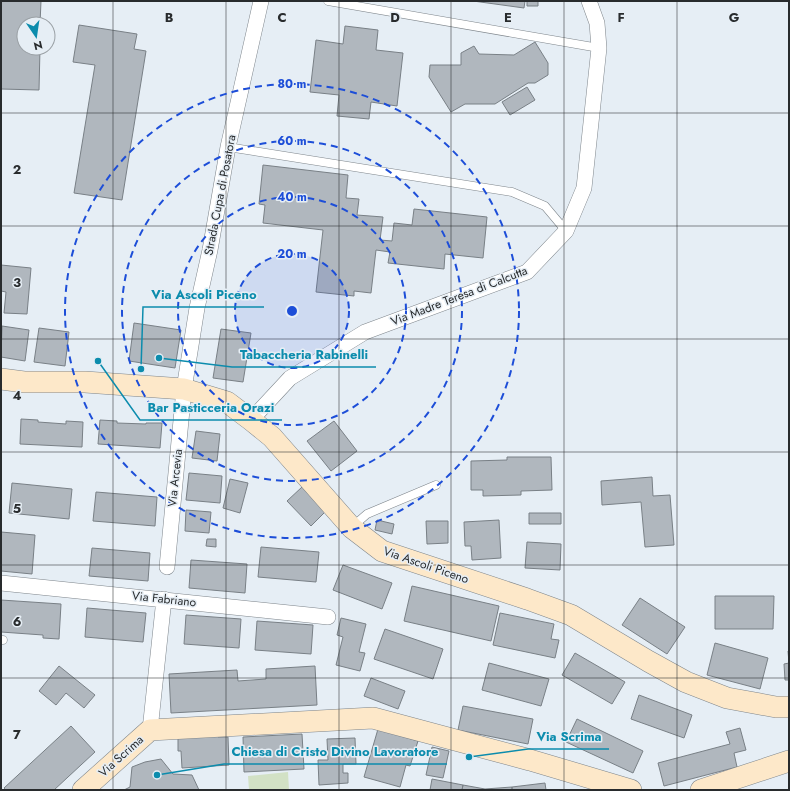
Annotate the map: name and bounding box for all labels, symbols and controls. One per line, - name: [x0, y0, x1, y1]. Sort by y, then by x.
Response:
- text: B: [165, 8, 174, 27]
- text: C: [277, 8, 287, 27]
- text: D: [390, 8, 400, 27]
- text: E: [504, 8, 512, 27]
- text: F: [617, 8, 625, 27]
- text: G: [729, 8, 740, 27]
- north arrow: [16, 16, 56, 56]
- text: N: [32, 37, 44, 55]
- text: 80 m: [278, 75, 307, 93]
- text: 60 m: [277, 132, 307, 150]
- street label: Strada Cupa di Posatora: [199, 133, 241, 257]
- text: 2: [13, 160, 21, 179]
- text: 40 m: [277, 188, 307, 206]
- text: 20 m: [277, 245, 307, 263]
- street label: Via Madre Teresa di Calcutta: [388, 261, 530, 330]
- text: 3: [13, 273, 21, 292]
- callout: Via Ascoli Piceno: [143, 282, 264, 307]
- text: Via Ascoli Piceno: [150, 285, 257, 304]
- centre of rings: [285, 304, 299, 318]
- callout: Tabaccheria Rabinelli: [232, 342, 376, 367]
- text: Tabaccheria Rabinelli: [240, 345, 368, 364]
- text: 4: [12, 386, 22, 405]
- callout: Bar Pasticceria Orazi: [140, 395, 282, 420]
- text: Bar Pasticceria Orazi: [148, 398, 274, 417]
- street label: Via Arcevia: [163, 448, 187, 508]
- text: 5: [13, 499, 21, 518]
- street label: Via Ascoli Piceno: [381, 542, 472, 588]
- street label: Via Fabriano: [131, 587, 197, 611]
- text: 6: [13, 612, 22, 631]
- callout: Via Scrima: [528, 724, 609, 749]
- text: 7: [13, 725, 21, 744]
- text: Via Scrima: [535, 727, 602, 746]
- street label: Via Scrima: [95, 731, 148, 781]
- callout: Chiesa di Cristo Divino Lavoratore: [224, 739, 447, 764]
- text: Chiesa di Cristo Divino Lavoratore: [231, 742, 439, 761]

